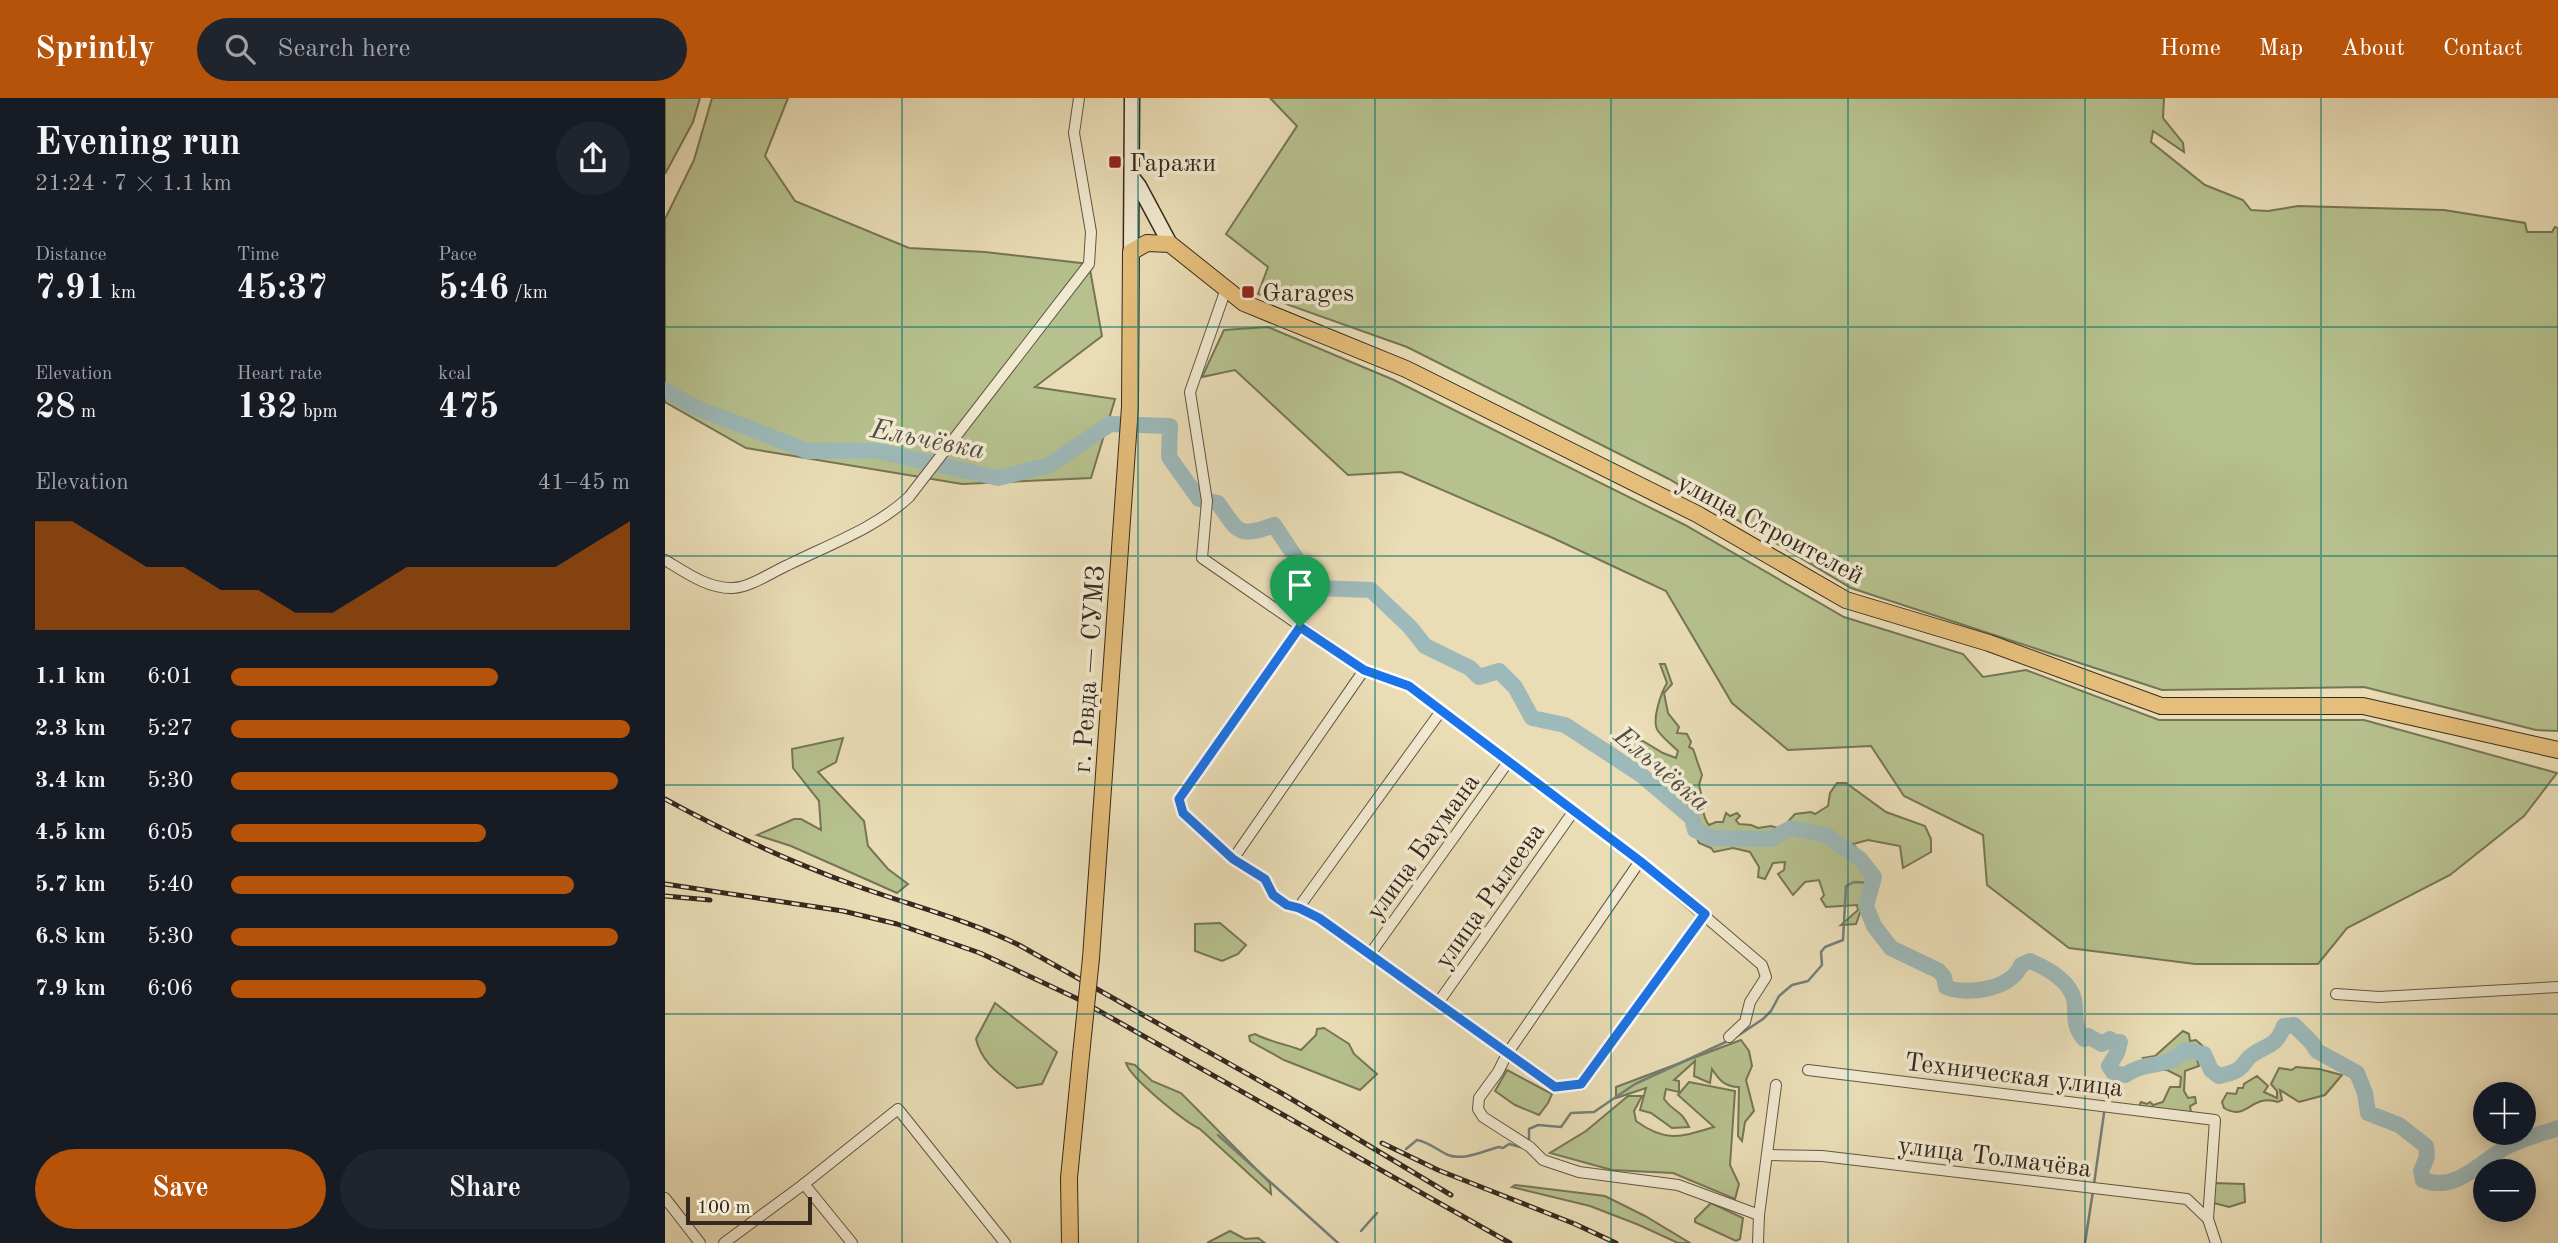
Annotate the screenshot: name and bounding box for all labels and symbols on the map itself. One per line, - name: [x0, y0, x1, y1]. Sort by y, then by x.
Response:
- place label: Гаражи: [1129, 151, 1216, 177]
- marker: Гаражи: [1107, 154, 1123, 170]
- place label: Garages: [1262, 281, 1354, 307]
- marker: Garages: [1240, 284, 1256, 300]
- water label: Ельчёвка: [867, 416, 987, 466]
- street label: улица Строителей: [1673, 470, 1868, 590]
- pin: [1270, 555, 1330, 627]
- street label: г. Ревда — СУМЗ: [1070, 564, 1110, 774]
- water label: Ельчёвка: [1607, 722, 1715, 818]
- street label: улица Баумана: [1362, 769, 1485, 925]
- street label: улица Рылеева: [1431, 819, 1550, 974]
- street label: Техническая улица: [1903, 1050, 2125, 1102]
- street label: улица Толмачёва: [1897, 1133, 2093, 1183]
- scale bar: [686, 1194, 812, 1226]

